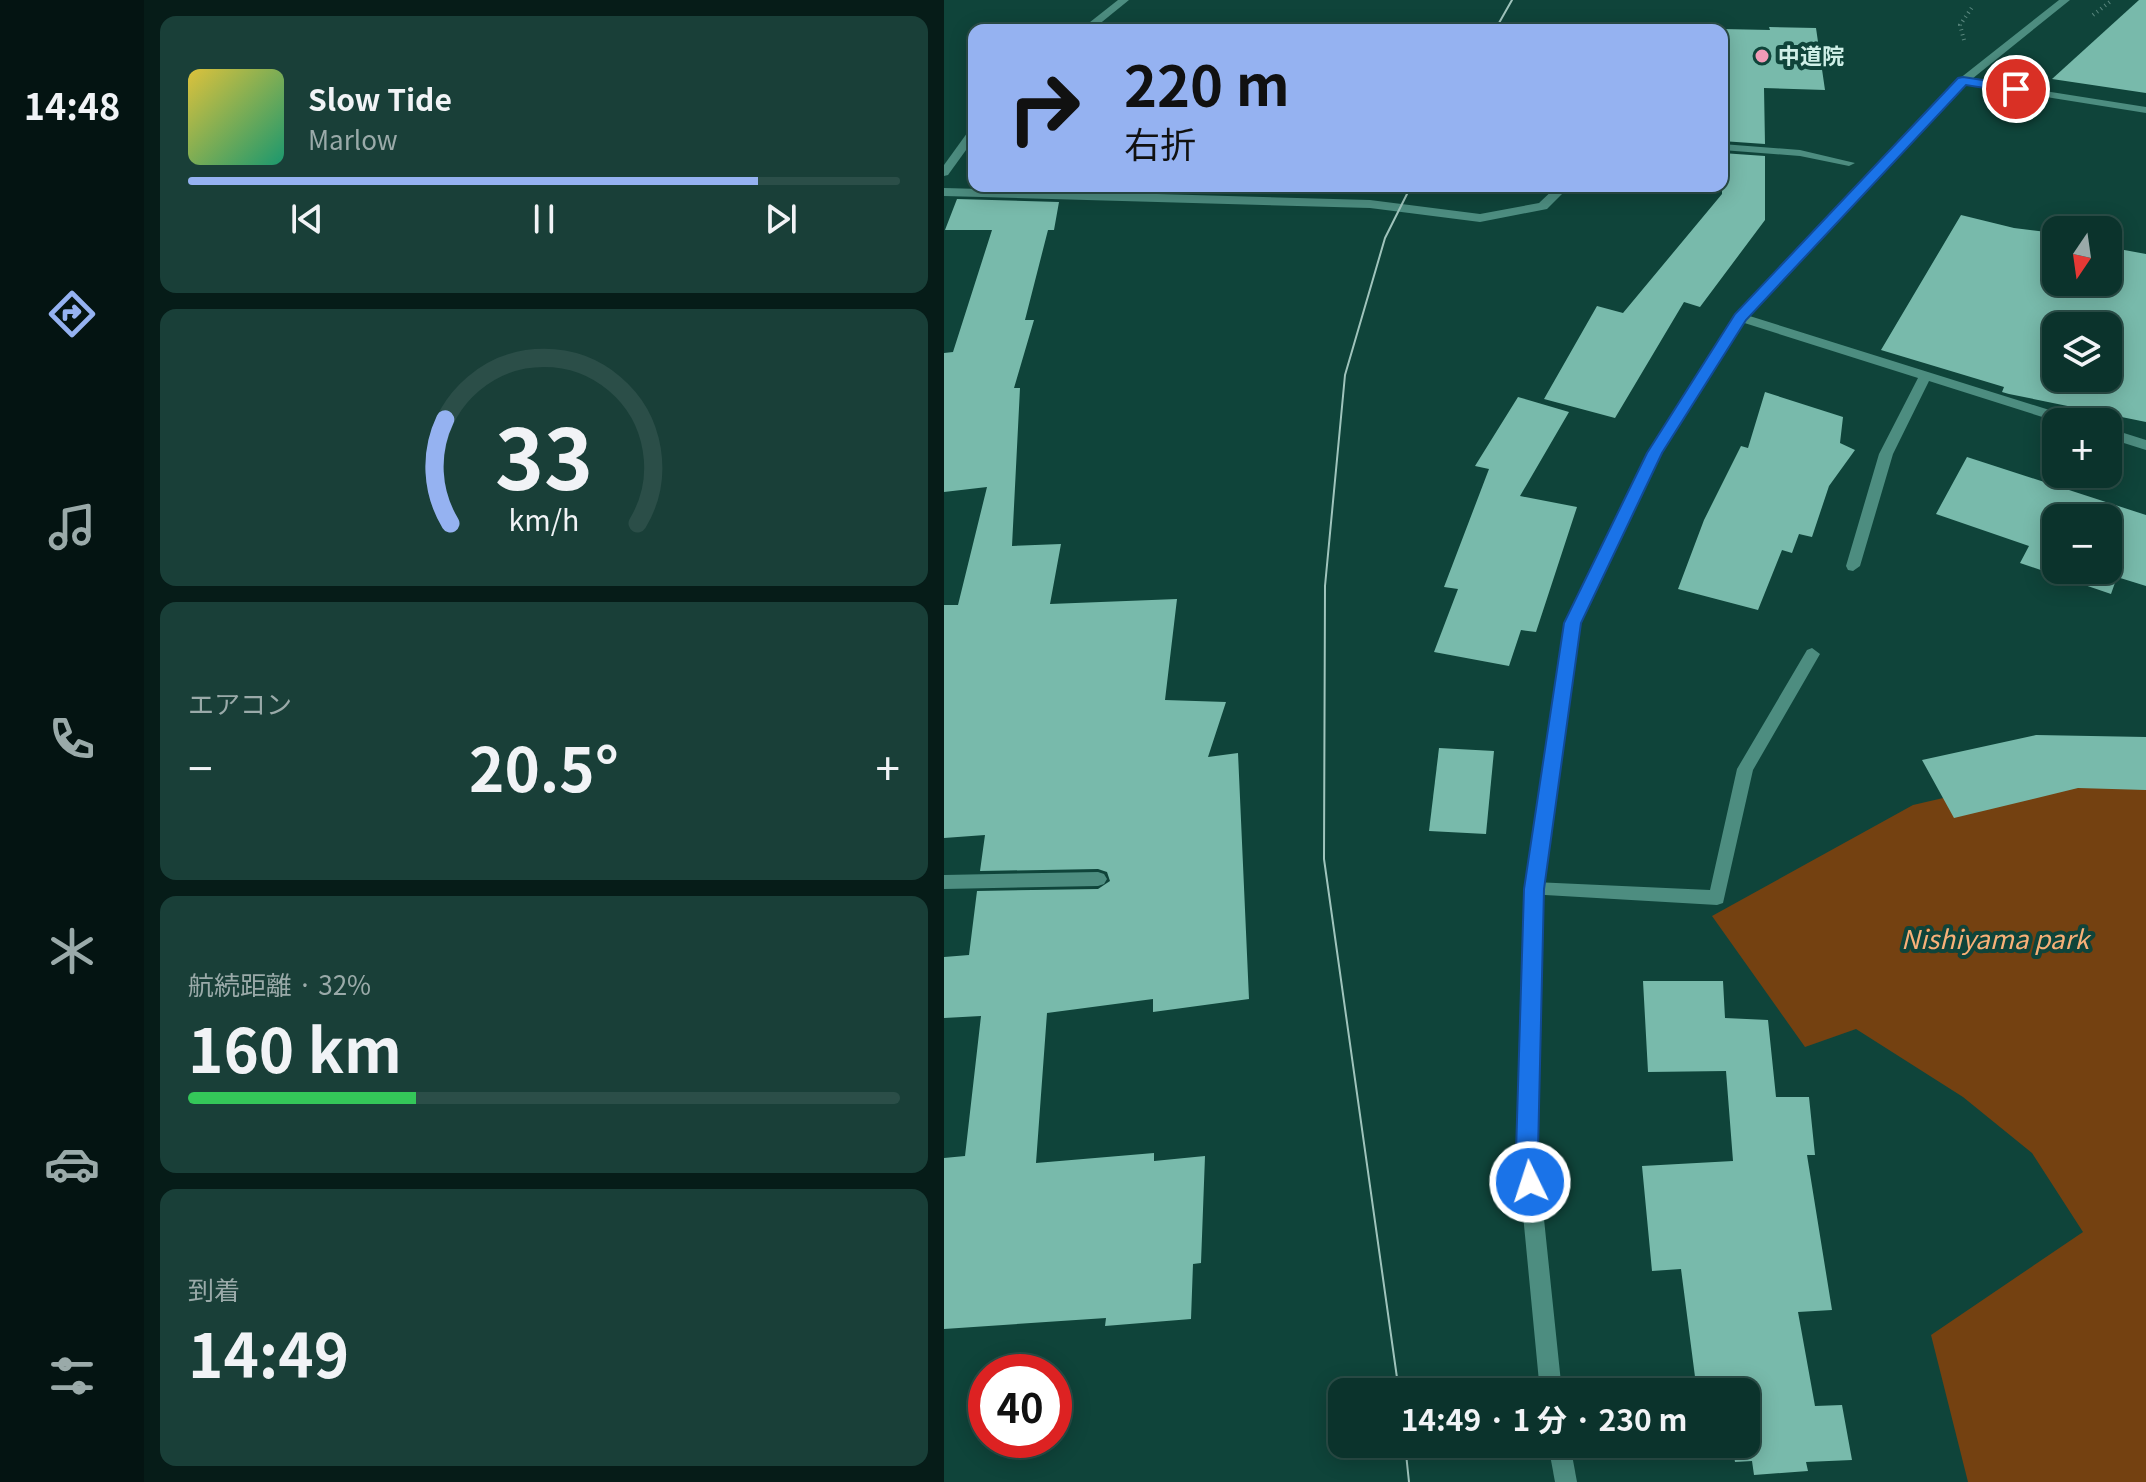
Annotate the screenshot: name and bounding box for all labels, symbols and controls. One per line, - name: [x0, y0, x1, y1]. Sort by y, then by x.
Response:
- place label: 中道院: [1778, 38, 1844, 70]
- text: 220 m: [1124, 41, 1290, 122]
- marker: 中道院: [1753, 47, 1771, 65]
- pin: [1982, 55, 2050, 123]
- icon: right: [992, 56, 1096, 160]
- icon: arrive: [1994, 67, 2038, 111]
- text: Slow Tide: [308, 76, 452, 120]
- text: 14:48: [24, 78, 120, 130]
- text: 右折: [1124, 116, 1196, 168]
- text: Marlow: [308, 120, 398, 157]
- icon: previous: [285, 197, 329, 241]
- icon: pause: [522, 197, 566, 241]
- icon: next: [759, 197, 803, 241]
- north arrow: [2042, 216, 2122, 296]
- map controls: [2042, 216, 2122, 584]
- icon: directions: [44, 286, 100, 342]
- button: layers: [2042, 312, 2122, 392]
- text: 33: [495, 392, 593, 513]
- button: +: [2042, 408, 2122, 488]
- text: km/h: [509, 498, 579, 539]
- icon: music: [44, 499, 100, 555]
- button: −: [2042, 504, 2122, 584]
- text: エアコン: [188, 684, 292, 721]
- icon: phone: [44, 711, 100, 767]
- text: 20.5°: [469, 722, 619, 809]
- text: −: [188, 734, 212, 798]
- text: +: [876, 734, 900, 798]
- park label: Nishiyama park: [1901, 919, 2092, 956]
- icon: climate: [44, 923, 100, 979]
- text: 航続距離 · 32%: [188, 965, 371, 1002]
- text: 160 km: [188, 1003, 402, 1090]
- icon: car: [44, 1136, 100, 1192]
- position arrow: [1488, 1140, 1572, 1224]
- text: 到着: [188, 1270, 240, 1307]
- text: 14:49: [188, 1308, 349, 1395]
- icon: filters: [44, 1348, 100, 1404]
- speed limit sign: 40: [968, 1354, 1072, 1458]
- text: 14:49 · 1 分 · 230 m: [1401, 1396, 1687, 1440]

